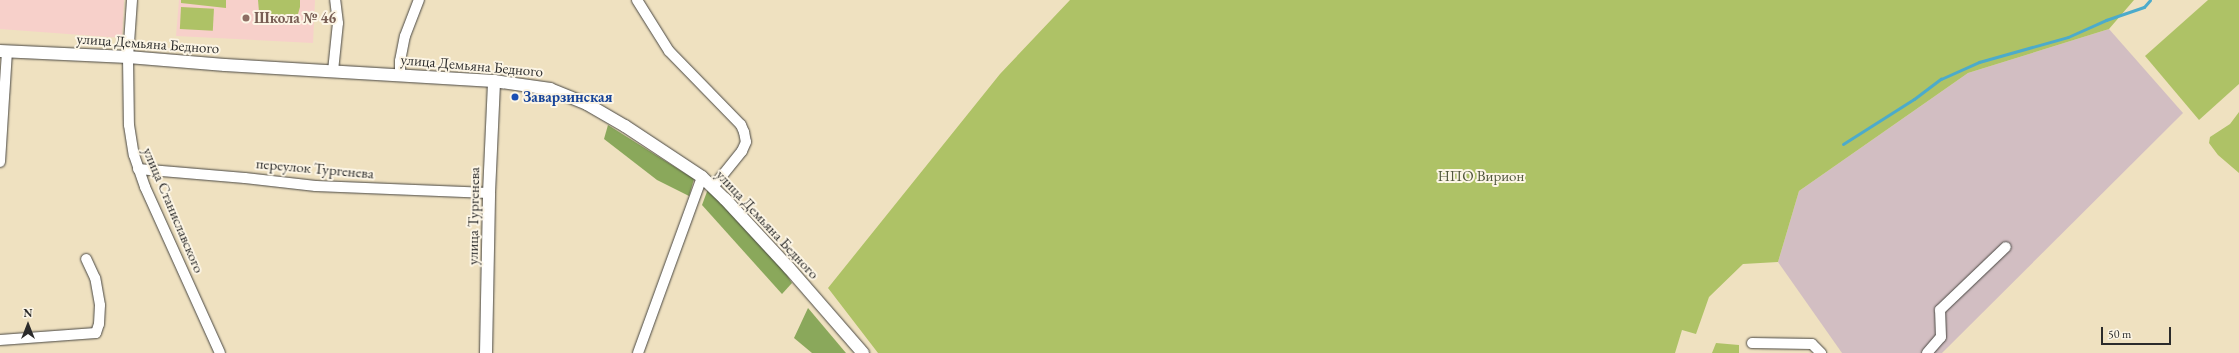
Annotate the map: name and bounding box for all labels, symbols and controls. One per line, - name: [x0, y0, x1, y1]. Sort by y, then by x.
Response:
- place label: Школа № 46: [254, 9, 336, 27]
- marker: Школа № 46: [241, 13, 251, 23]
- street label: улица Демьяна Бедного: [76, 29, 220, 57]
- street label: улица Демьяна Бедного: [400, 50, 544, 80]
- place label: Заварзинская: [523, 88, 613, 106]
- marker: Заварзинская: [510, 92, 520, 102]
- street label: улица Станиславского: [139, 144, 209, 276]
- street label: переулок Тургенева: [255, 154, 375, 182]
- street label: улица Демьяна Бедного: [713, 166, 823, 282]
- street label: улица Тургенева: [463, 167, 483, 265]
- park label: НПО Вирион: [1438, 167, 1524, 185]
- north arrow: [8, 305, 48, 345]
- text: N: [24, 306, 32, 320]
- scale bar: [2103, 319, 2173, 345]
- text: 50 m: [2108, 326, 2131, 342]

